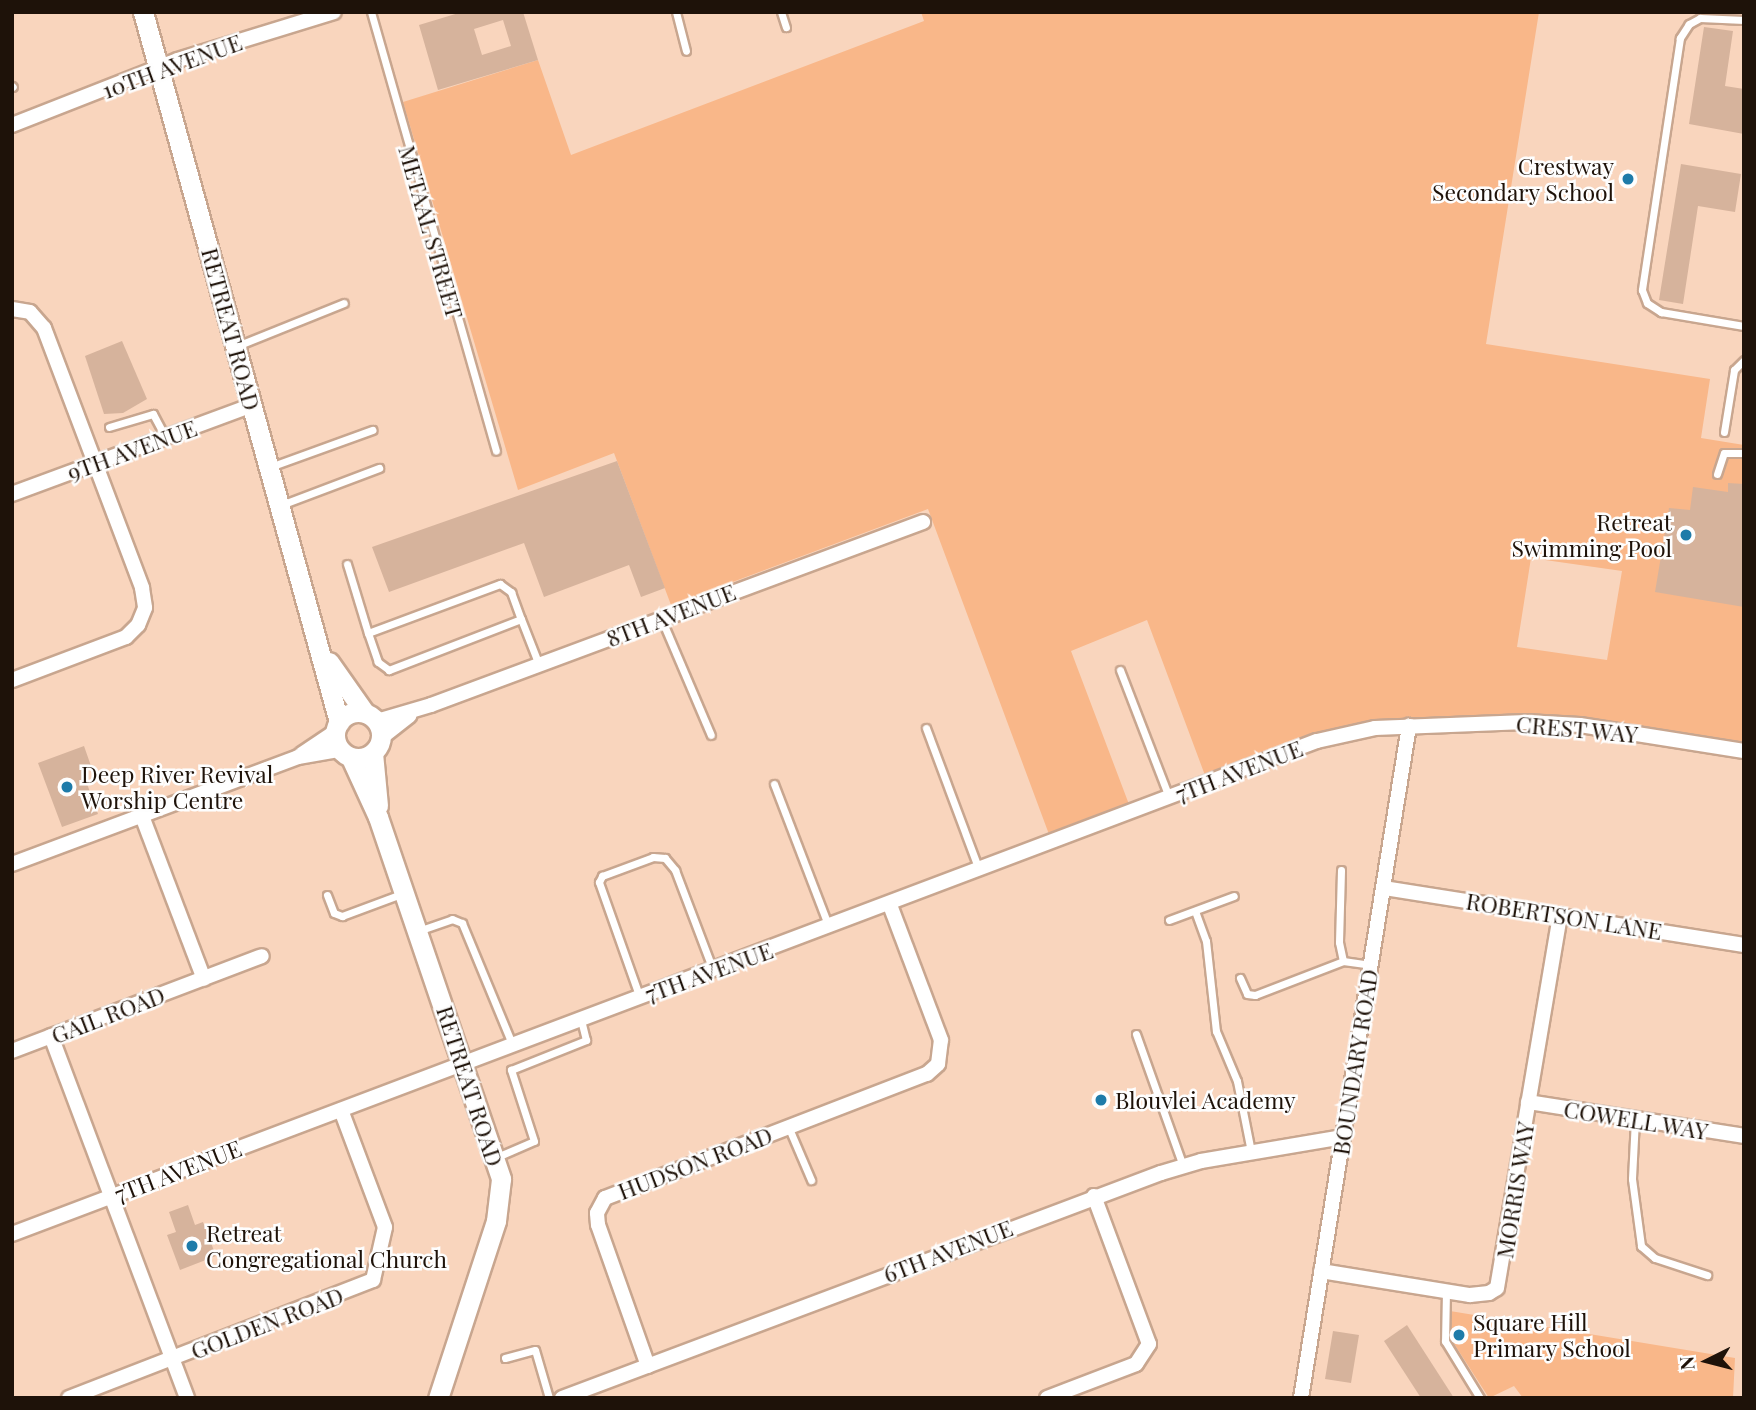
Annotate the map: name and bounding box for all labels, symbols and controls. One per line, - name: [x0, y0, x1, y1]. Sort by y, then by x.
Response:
- street label: 10TH AVENUE: [98, 28, 246, 104]
- street label: METAAL STREET: [393, 142, 469, 322]
- place label: Crestway Secondary School: [1431, 152, 1614, 206]
- marker: Crestway Secondary School: [1620, 171, 1636, 187]
- street label: RETREAT ROAD: [196, 244, 266, 414]
- street label: 9TH AVENUE: [63, 414, 201, 486]
- place label: Retreat Swimming Pool: [1511, 508, 1672, 562]
- marker: Retreat Swimming Pool: [1678, 527, 1694, 543]
- street label: 8TH AVENUE: [602, 578, 740, 652]
- street label: CREST WAY: [1514, 710, 1640, 748]
- street label: 7TH AVENUE: [1171, 734, 1307, 808]
- place label: Deep River Revival Worship Centre: [81, 760, 274, 814]
- marker: Deep River Revival Worship Centre: [59, 779, 75, 795]
- street label: ROBERTSON LANE: [1464, 887, 1664, 945]
- street label: 7TH AVENUE: [641, 936, 777, 1008]
- street label: BOUNDARY ROAD: [1327, 967, 1383, 1157]
- street label: GAIL ROAD: [47, 981, 169, 1049]
- street label: RETREAT ROAD: [431, 1002, 509, 1170]
- place label: Blouvlei Academy: [1115, 1086, 1296, 1114]
- marker: Blouvlei Academy: [1093, 1092, 1109, 1108]
- street label: COWELL WAY: [1561, 1095, 1711, 1145]
- street label: MORRIS WAY: [1491, 1119, 1539, 1261]
- street label: HUDSON ROAD: [614, 1121, 776, 1205]
- street label: 7TH AVENUE: [110, 1134, 246, 1208]
- street label: 6TH AVENUE: [879, 1214, 1017, 1288]
- place label: Retreat Congregational Church: [206, 1219, 447, 1273]
- marker: Retreat Congregational Church: [184, 1238, 200, 1254]
- street label: GOLDEN ROAD: [187, 1281, 347, 1365]
- place label: Square Hill Primary School: [1473, 1308, 1632, 1362]
- north arrow: [1672, 1326, 1742, 1396]
- marker: Square Hill Primary School: [1451, 1327, 1467, 1343]
- text: N: [1672, 1355, 1700, 1371]

